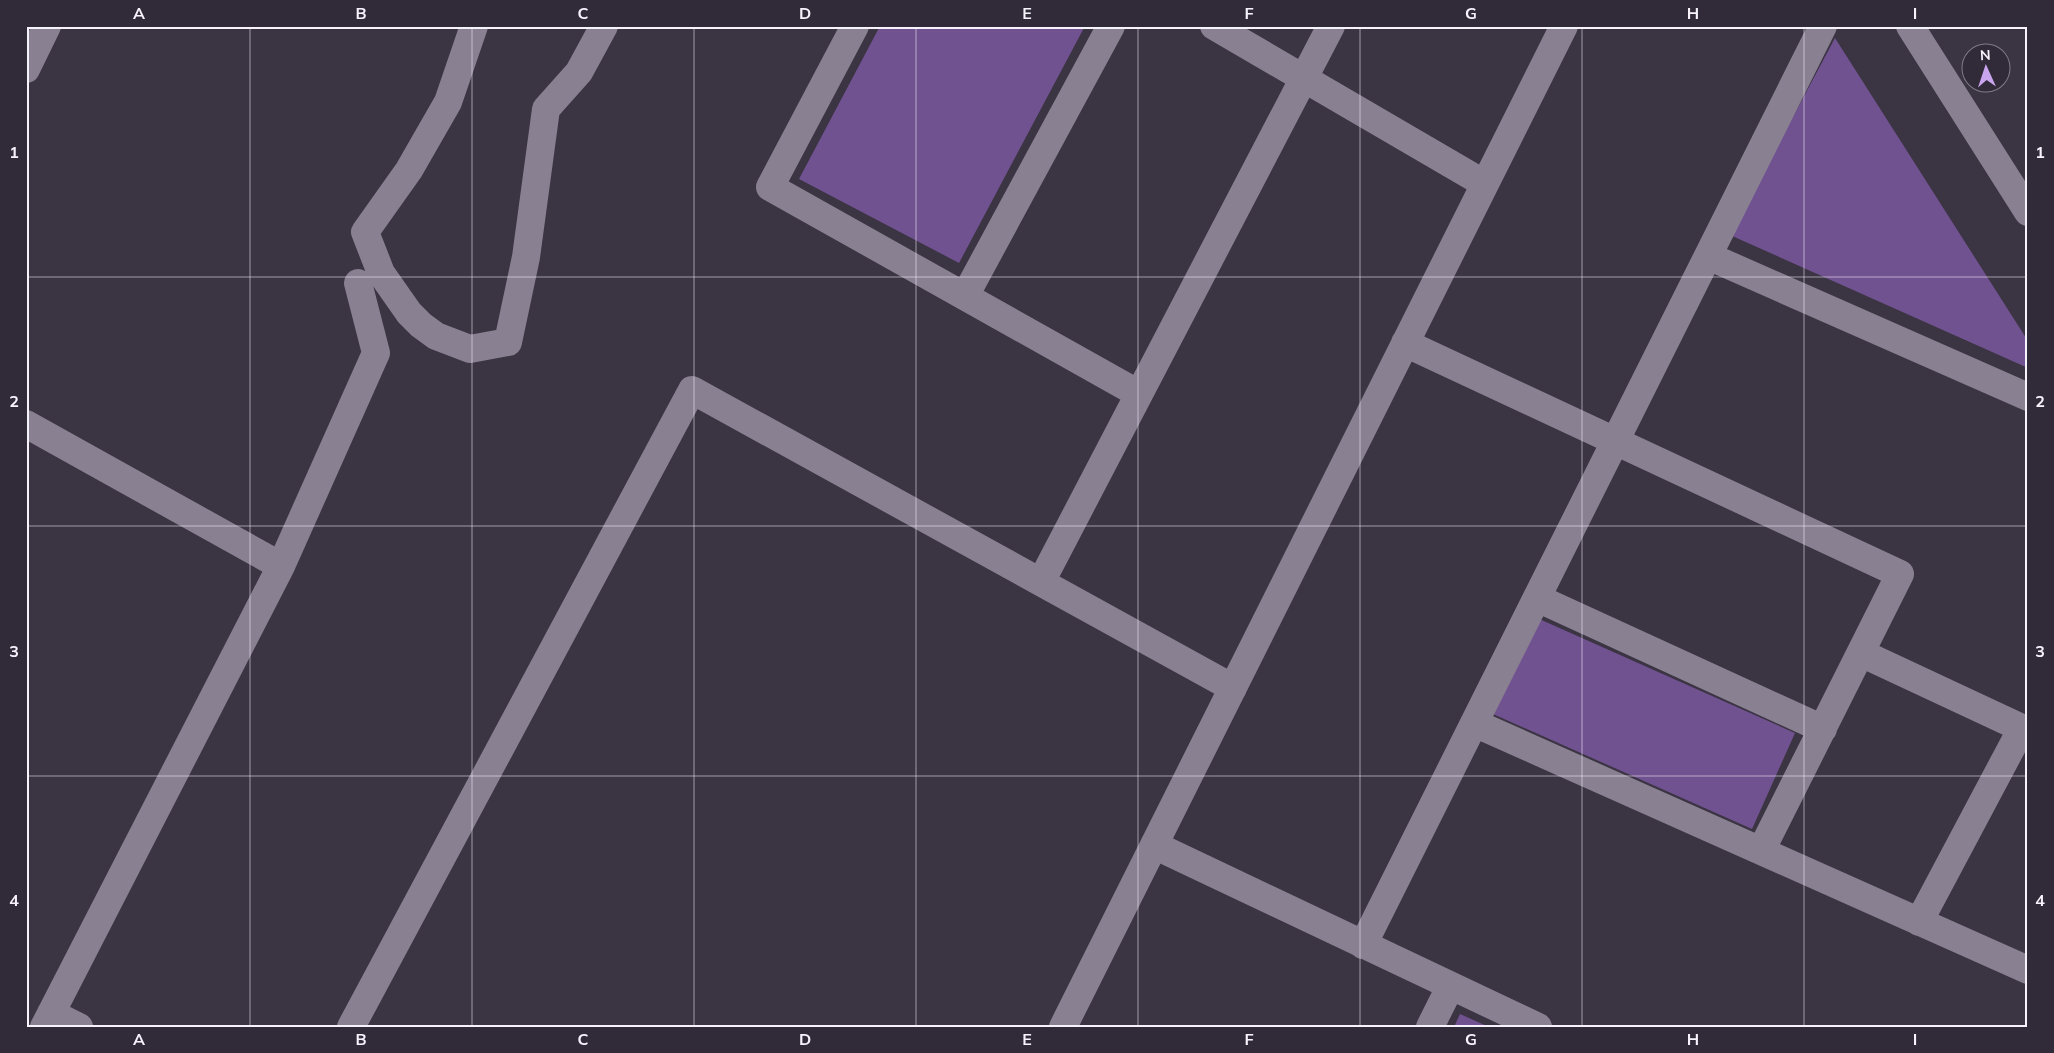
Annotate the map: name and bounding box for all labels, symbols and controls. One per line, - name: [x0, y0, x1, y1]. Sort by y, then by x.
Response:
- text: A: [133, 3, 145, 23]
- text: B: [355, 3, 367, 23]
- text: C: [578, 3, 589, 23]
- text: D: [799, 3, 811, 23]
- text: E: [1022, 3, 1032, 23]
- text: F: [1244, 3, 1254, 23]
- text: G: [1465, 3, 1477, 23]
- text: H: [1687, 3, 1699, 23]
- text: I: [1913, 3, 1917, 23]
- north arrow: [1962, 42, 2012, 92]
- text: N: [1980, 46, 1991, 64]
- text: 1: [9, 142, 19, 162]
- text: 1: [2035, 142, 2045, 162]
- text: 2: [9, 391, 19, 411]
- text: 2: [2035, 391, 2045, 411]
- text: 3: [9, 641, 19, 661]
- text: 3: [2035, 641, 2045, 661]
- text: 4: [9, 890, 19, 910]
- text: 4: [2035, 890, 2045, 910]
- text: A: [133, 1029, 145, 1049]
- text: B: [355, 1029, 367, 1049]
- text: C: [578, 1029, 589, 1049]
- text: D: [799, 1029, 811, 1049]
- text: E: [1022, 1029, 1032, 1049]
- text: F: [1244, 1029, 1254, 1049]
- text: G: [1465, 1029, 1477, 1049]
- text: H: [1687, 1029, 1699, 1049]
- text: I: [1913, 1029, 1917, 1049]

